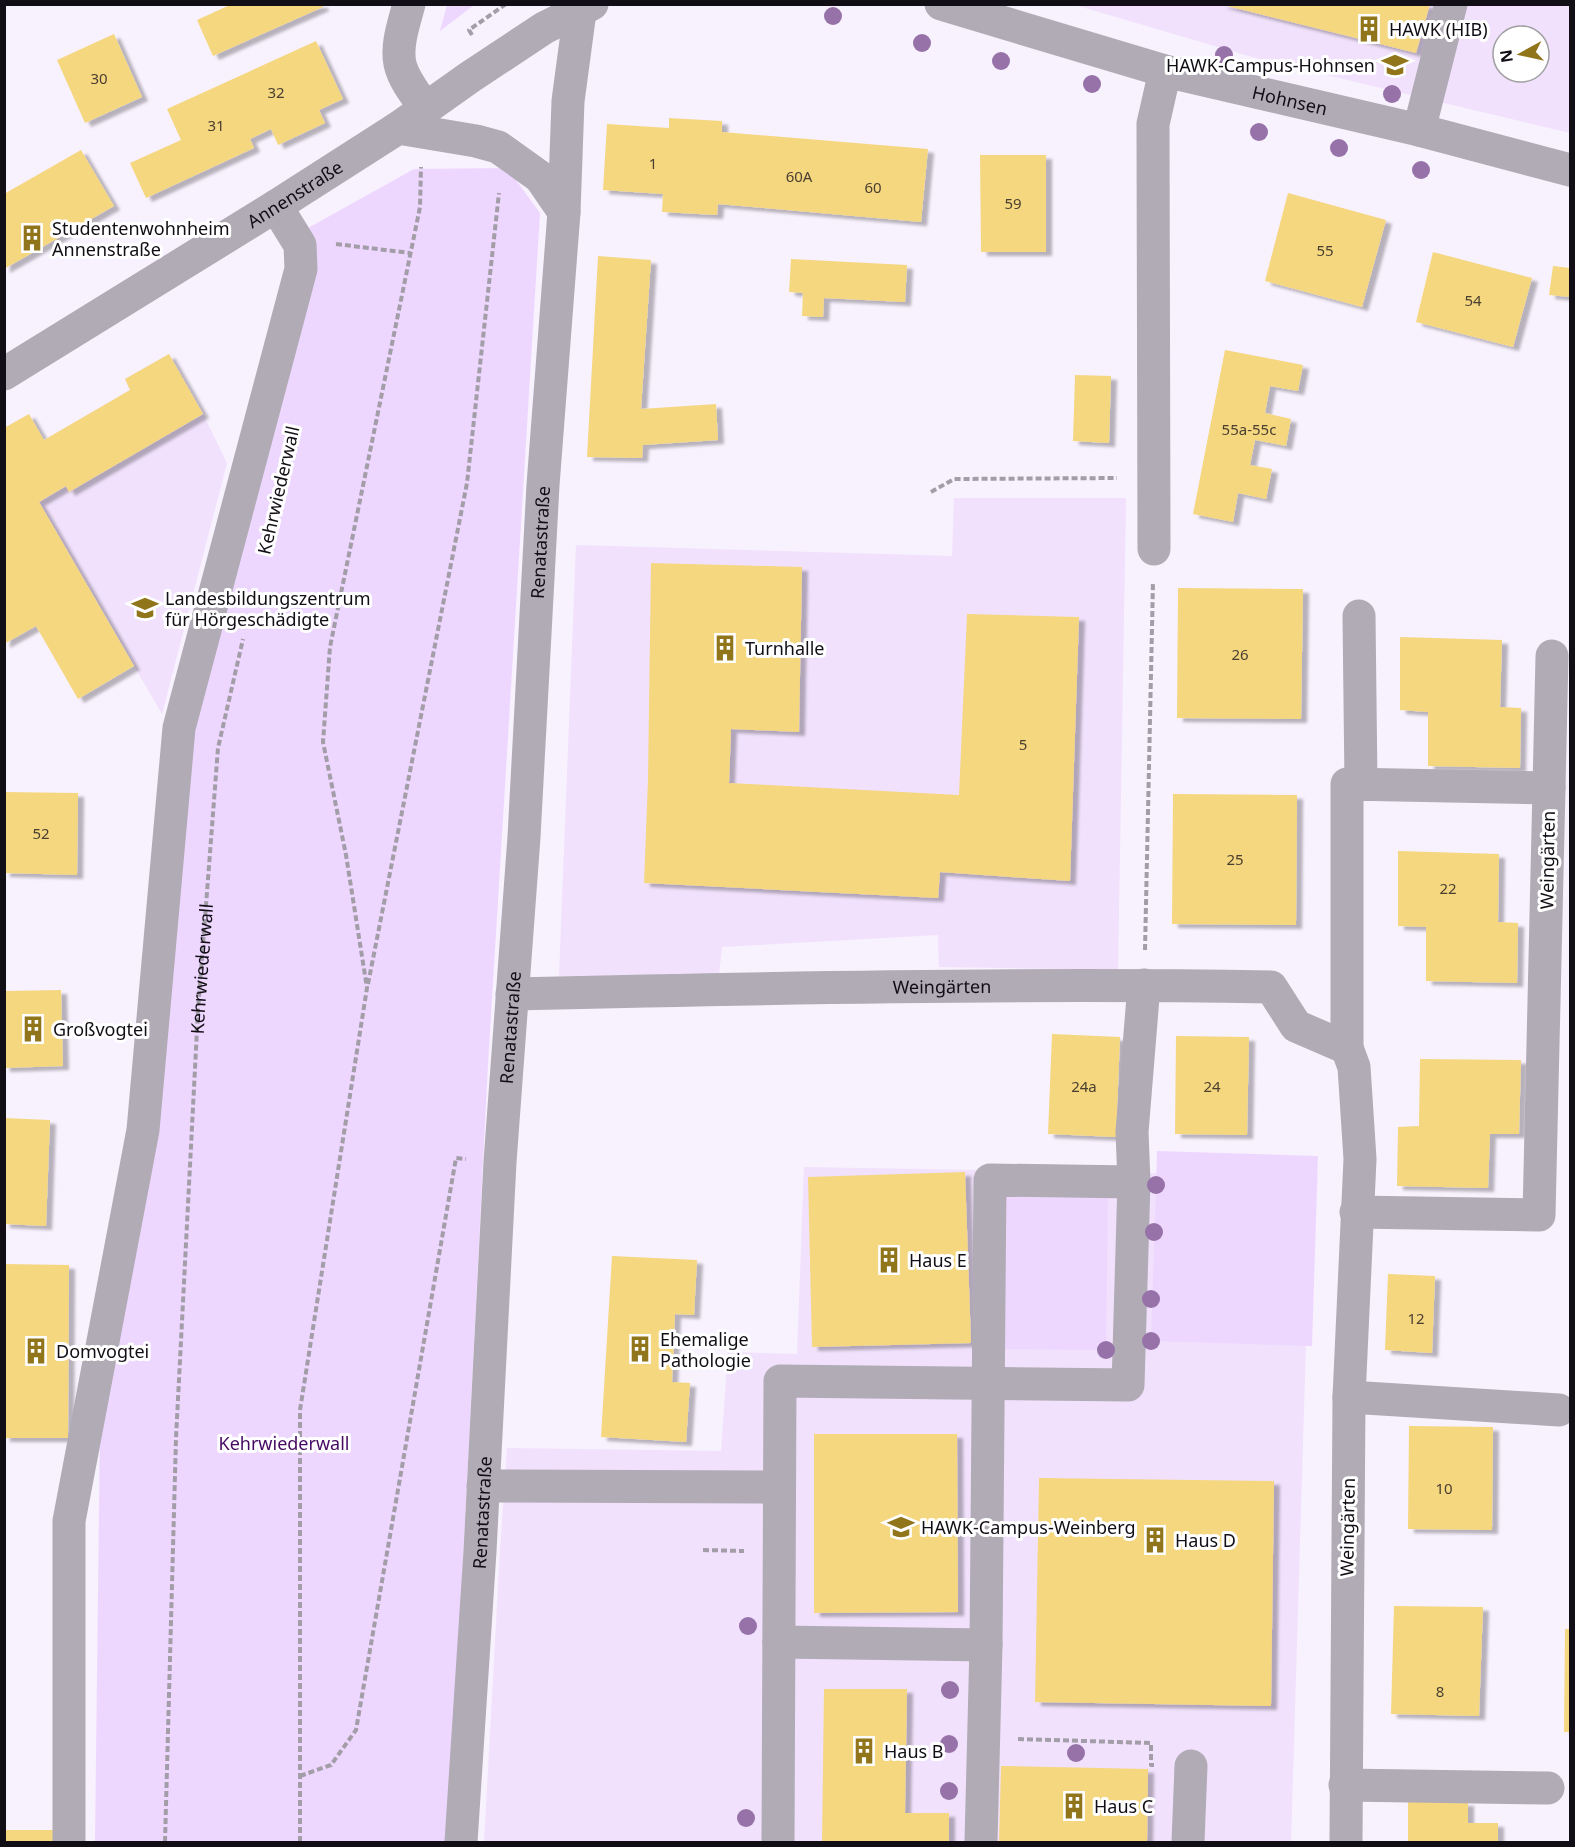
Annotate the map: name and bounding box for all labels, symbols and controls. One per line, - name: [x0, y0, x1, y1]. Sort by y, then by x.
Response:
- building icon: HAWK (HIB): [1354, 14, 1384, 44]
- place label: HAWK (HIB): [1389, 17, 1488, 41]
- north arrow: [1491, 24, 1551, 84]
- text: N: [1494, 48, 1518, 64]
- school or university icon: HAWK-Campus-Hohnsen: [1380, 50, 1410, 80]
- place label: HAWK-Campus-Hohnsen: [1166, 53, 1375, 77]
- house number: 30: [90, 68, 108, 88]
- street label: Hohnsen: [1250, 80, 1330, 120]
- house number: 32: [267, 82, 285, 102]
- house number: 31: [207, 115, 225, 135]
- house number: 1: [649, 153, 657, 173]
- street label: Annenstraße: [242, 155, 347, 233]
- house number: 60A: [786, 166, 813, 186]
- house number: 60: [864, 177, 882, 197]
- house number: 59: [1004, 193, 1022, 213]
- place label: Studentenwohnheim Annenstraße: [52, 216, 230, 261]
- building icon: Studentenwohnheim Annenstraße: [17, 223, 47, 253]
- house number: 55: [1316, 240, 1334, 260]
- house number: 54: [1464, 290, 1482, 310]
- house number: 55a-55c: [1222, 419, 1276, 439]
- street label: Kehrwiederwall: [252, 423, 304, 557]
- street label: Renatastraße: [525, 485, 555, 600]
- place label: Landesbildungszentrum für Hörgeschädigte: [165, 586, 371, 631]
- school or university icon: Landesbildungszentrum für Hörgeschädigte: [130, 593, 160, 623]
- building icon: Turnhalle: [710, 633, 740, 663]
- place label: Turnhalle: [745, 636, 824, 660]
- house number: 26: [1231, 644, 1249, 664]
- house number: 5: [1019, 734, 1027, 754]
- street label: Weingärten: [1534, 810, 1560, 910]
- house number: 52: [32, 823, 50, 843]
- house number: 25: [1226, 849, 1244, 869]
- house number: 22: [1439, 878, 1457, 898]
- street label: Kehrwiederwall: [185, 903, 218, 1035]
- street label: Renatastraße: [494, 970, 526, 1085]
- street label: Weingärten: [892, 974, 991, 999]
- building icon: Großvogtei: [18, 1014, 48, 1044]
- place label: Großvogtei: [53, 1017, 148, 1041]
- house number: 24a: [1071, 1076, 1097, 1096]
- house number: 24: [1203, 1076, 1221, 1096]
- building icon: Haus E: [874, 1245, 904, 1275]
- place label: Haus E: [909, 1248, 967, 1272]
- house number: 12: [1407, 1308, 1425, 1328]
- place label: Ehemalige Pathologie: [660, 1327, 751, 1372]
- building icon: Ehemalige Pathologie: [625, 1334, 655, 1364]
- building icon: Domvogtei: [21, 1336, 51, 1366]
- place label: Domvogtei: [56, 1339, 149, 1363]
- park label: Kehrwiederwall: [219, 1431, 350, 1455]
- street label: Renatastraße: [467, 1456, 497, 1570]
- street label: Weingärten: [1334, 1477, 1360, 1577]
- house number: 10: [1435, 1478, 1453, 1498]
- school or university icon: HAWK-Campus-Weinberg: [886, 1512, 916, 1542]
- place label: HAWK-Campus-Weinberg: [921, 1515, 1136, 1539]
- building icon: Haus D: [1140, 1525, 1170, 1555]
- place label: Haus D: [1175, 1528, 1236, 1552]
- house number: 8: [1436, 1681, 1444, 1701]
- building icon: Haus B: [849, 1736, 879, 1766]
- place label: Haus B: [884, 1739, 944, 1763]
- building icon: Haus C: [1059, 1791, 1089, 1821]
- place label: Haus C: [1094, 1794, 1153, 1818]

